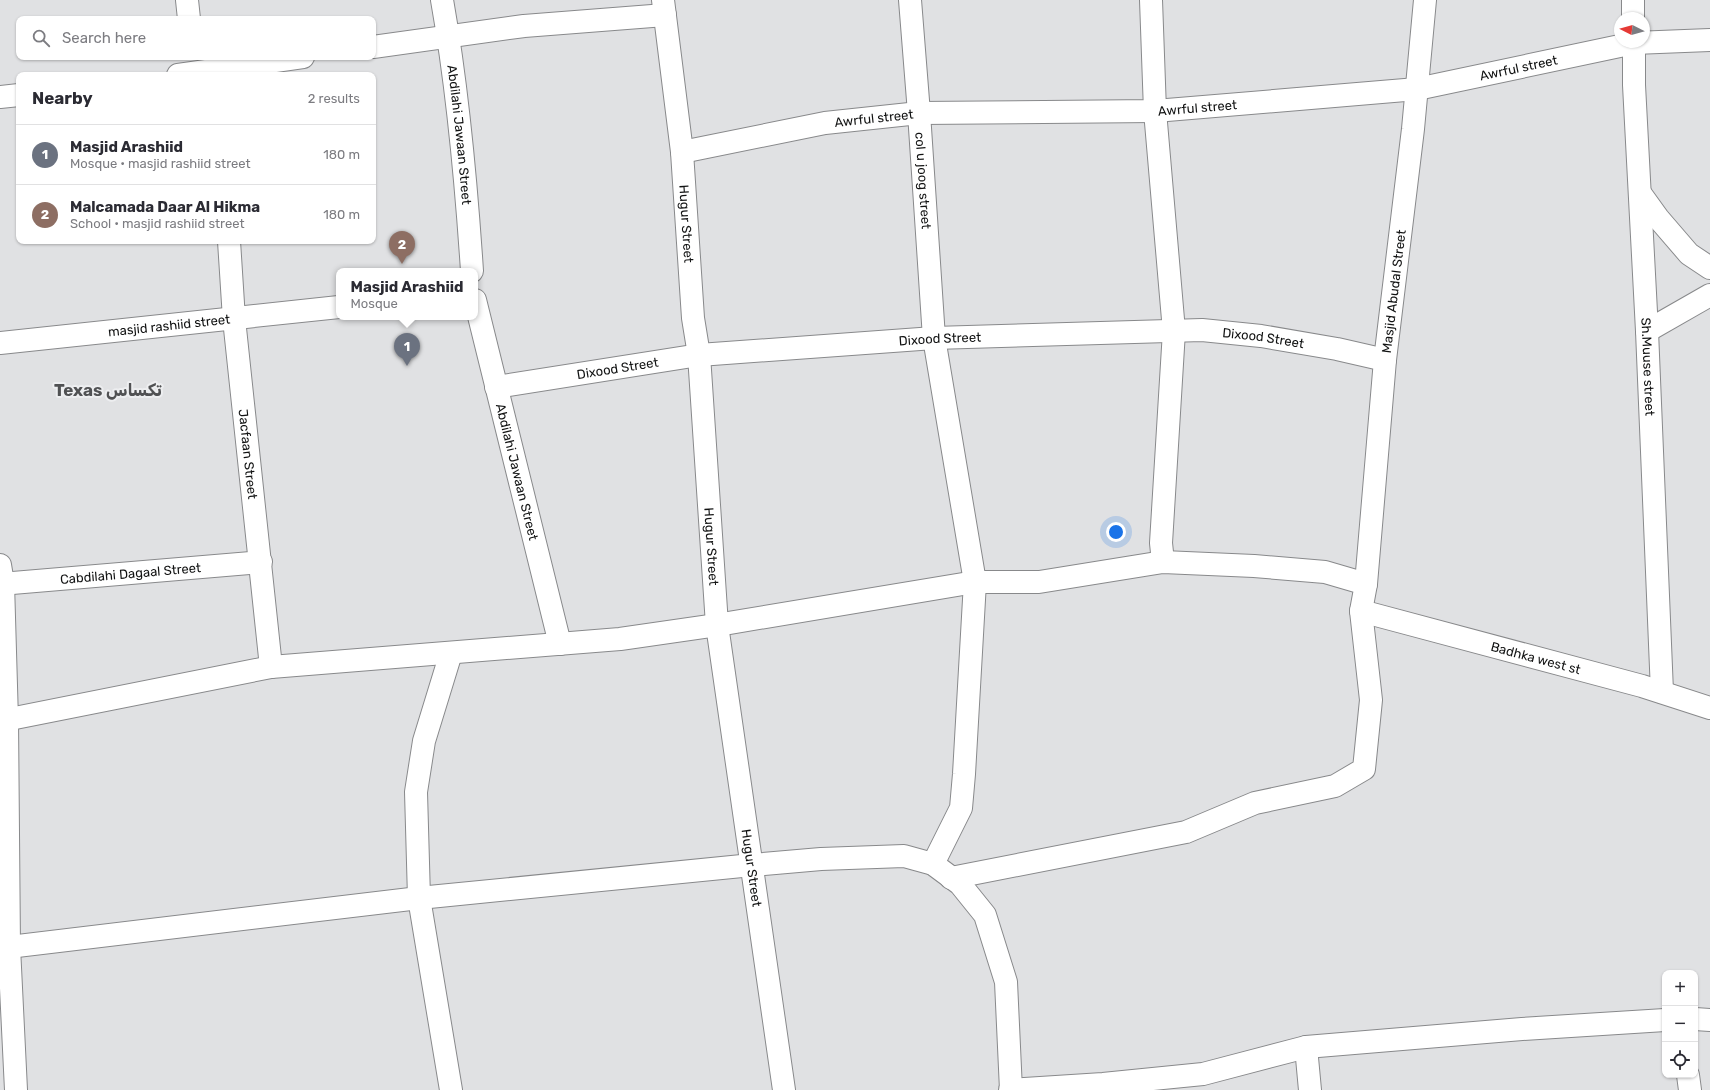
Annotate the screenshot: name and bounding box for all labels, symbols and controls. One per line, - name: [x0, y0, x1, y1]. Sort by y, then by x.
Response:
- north arrow: [1614, 12, 1650, 48]
- search box: [16, 16, 376, 60]
- icon: search: [30, 27, 52, 49]
- text: Search here: [62, 29, 146, 47]
- street label: Awrful street: [1478, 52, 1559, 83]
- street label: Abdilahi Jawaan Street: [445, 64, 475, 205]
- text: Nearby: [32, 88, 93, 108]
- text: 2 results: [308, 91, 360, 106]
- street label: Awrful street: [1157, 97, 1237, 118]
- street label: Awrful street: [834, 106, 914, 129]
- street label: col u joog street: [913, 131, 934, 230]
- text: Masjid Arashiid: [70, 138, 183, 156]
- text: 1: [42, 147, 48, 162]
- text: 180 m: [323, 147, 360, 162]
- text: Mosque · masjid rashiid street: [70, 156, 251, 171]
- street label: Hugur Street: [677, 184, 697, 263]
- text: Malcamada Daar Al Hikma: [70, 198, 260, 216]
- text: 2: [41, 207, 49, 222]
- text: 180 m: [323, 207, 360, 222]
- text: School · masjid rashiid street: [70, 216, 245, 231]
- street label: Masjid Abudal Street: [1378, 229, 1408, 354]
- pin: 2: [389, 231, 415, 264]
- popup: [336, 268, 478, 320]
- text: Masjid Arashiid: [350, 278, 464, 296]
- text: Mosque: [350, 296, 398, 311]
- street label: masjid rashiid street: [107, 311, 231, 339]
- street label: Sh.Muuse street: [1639, 317, 1658, 416]
- street label: Dixood Street: [1222, 325, 1305, 351]
- street label: Dixood Street: [898, 329, 981, 348]
- pin: 1: [394, 333, 420, 366]
- street label: Dixood Street: [576, 354, 659, 382]
- district label: Texas تكساس: [54, 380, 162, 400]
- street label: Abdilahi Jawaan Street: [493, 402, 542, 542]
- street label: Jacfaan Street: [236, 408, 261, 500]
- street label: Hugur Street: [702, 507, 722, 586]
- your location: [1106, 522, 1126, 542]
- street label: Cabdilahi Dagaal Street: [59, 560, 202, 586]
- street label: Badhka west st: [1489, 639, 1582, 677]
- street label: Hugur Street: [739, 828, 765, 908]
- map controls: [1662, 970, 1698, 1078]
- button: +: [1662, 970, 1698, 1006]
- button: −: [1662, 1006, 1698, 1042]
- button: locate: [1662, 1042, 1698, 1078]

